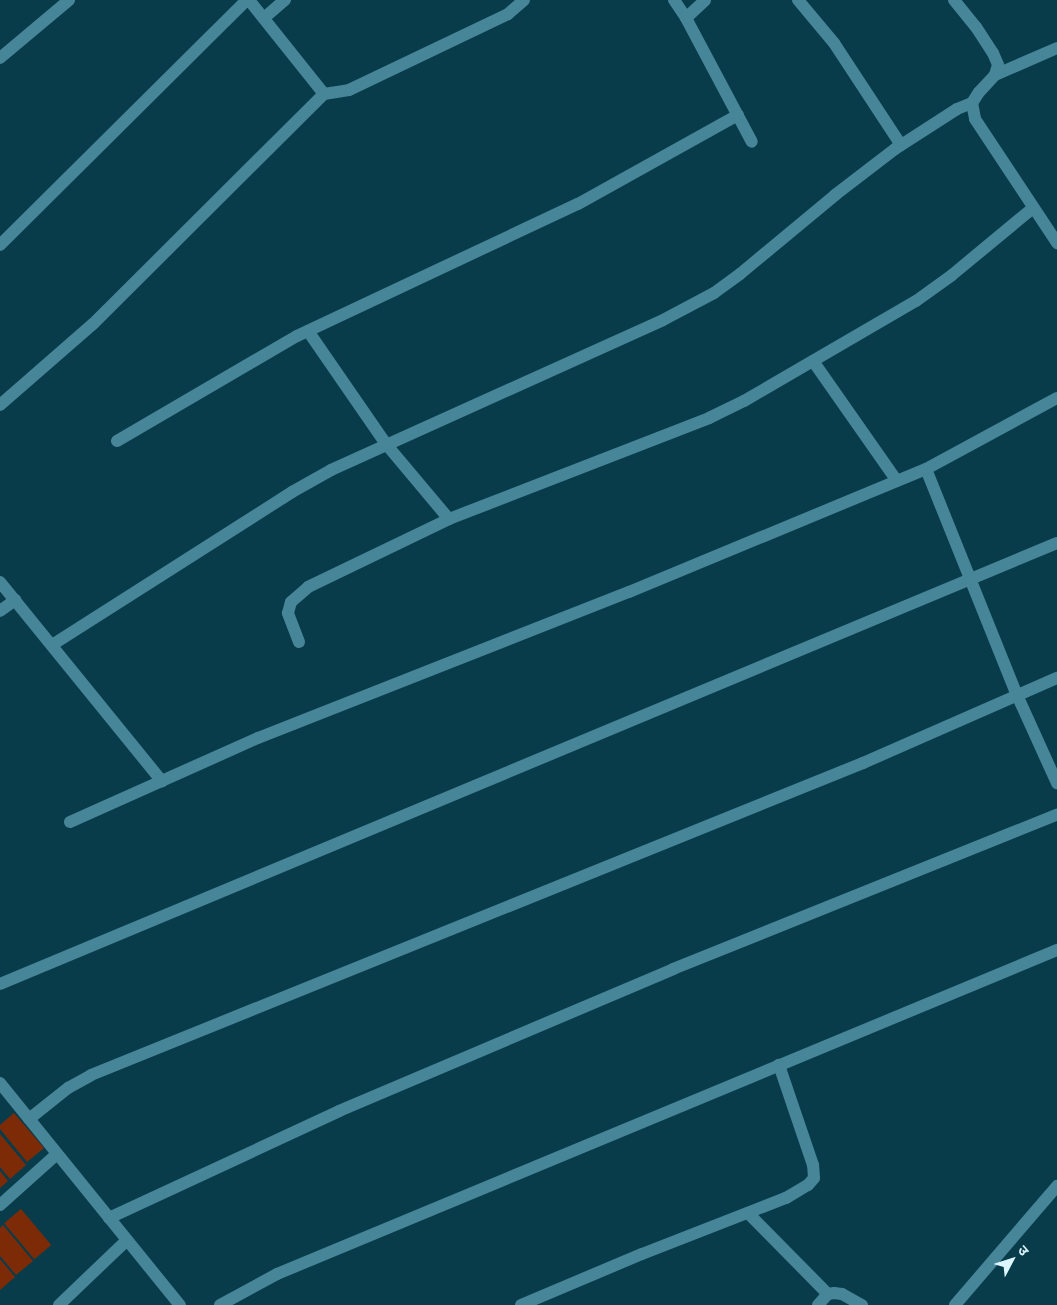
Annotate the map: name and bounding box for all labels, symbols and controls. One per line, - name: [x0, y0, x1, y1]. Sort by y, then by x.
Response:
- north arrow: [987, 1235, 1037, 1285]
- text: उ: [1014, 1241, 1034, 1259]

